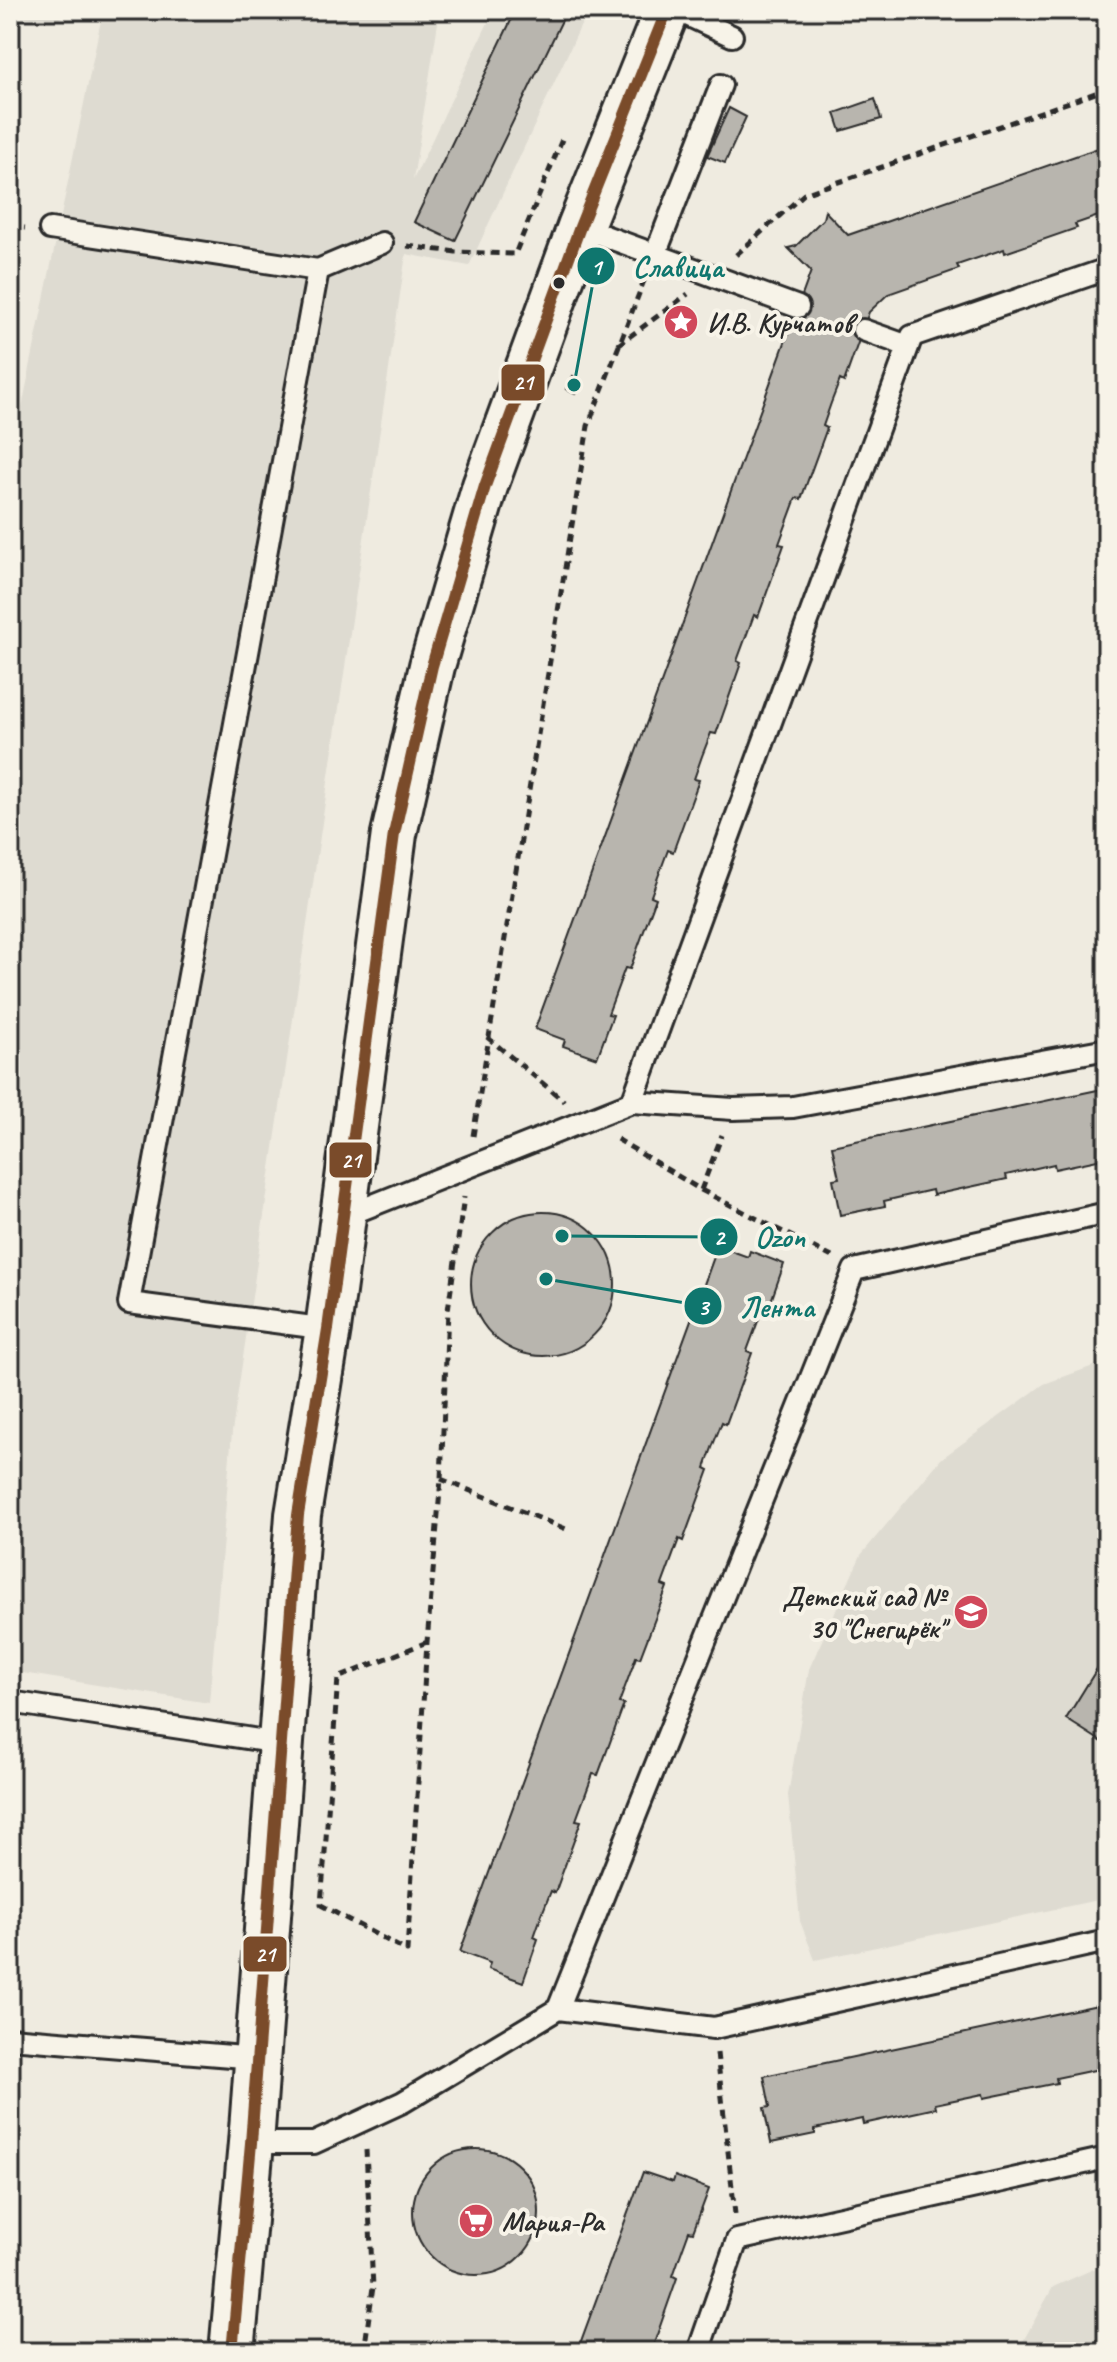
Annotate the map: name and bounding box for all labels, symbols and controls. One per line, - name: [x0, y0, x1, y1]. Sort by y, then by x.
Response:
- callout: Славица: [576, 239, 739, 293]
- text: Славица: [633, 248, 726, 286]
- text: 1: [591, 252, 605, 282]
- unlabelled marker: [551, 275, 567, 291]
- place icon: И.В. Курчатов: [662, 303, 700, 341]
- place label: И.В. Курчатов: [707, 305, 859, 340]
- line badge: 21: [500, 363, 546, 402]
- text: 21: [513, 369, 535, 397]
- line badge: 21: [328, 1141, 373, 1179]
- text: 21: [341, 1147, 363, 1175]
- callout: Ozon: [699, 1210, 821, 1264]
- text: Ozon: [755, 1218, 806, 1256]
- text: 2: [714, 1222, 727, 1252]
- callout: Лента: [683, 1279, 830, 1333]
- text: Лента: [739, 1288, 816, 1326]
- text: 3: [698, 1292, 711, 1322]
- place label: Детский сад № 30 "Снегирёк": [782, 1579, 951, 1646]
- school or university icon: Детский сад № 30 "Снегирёк": [952, 1593, 990, 1631]
- line badge: 21: [242, 1935, 288, 1973]
- text: 21: [255, 1941, 277, 1969]
- supermarket icon: Мария-Ра: [457, 2202, 495, 2240]
- place label: Мария-Ра: [502, 2204, 606, 2239]

